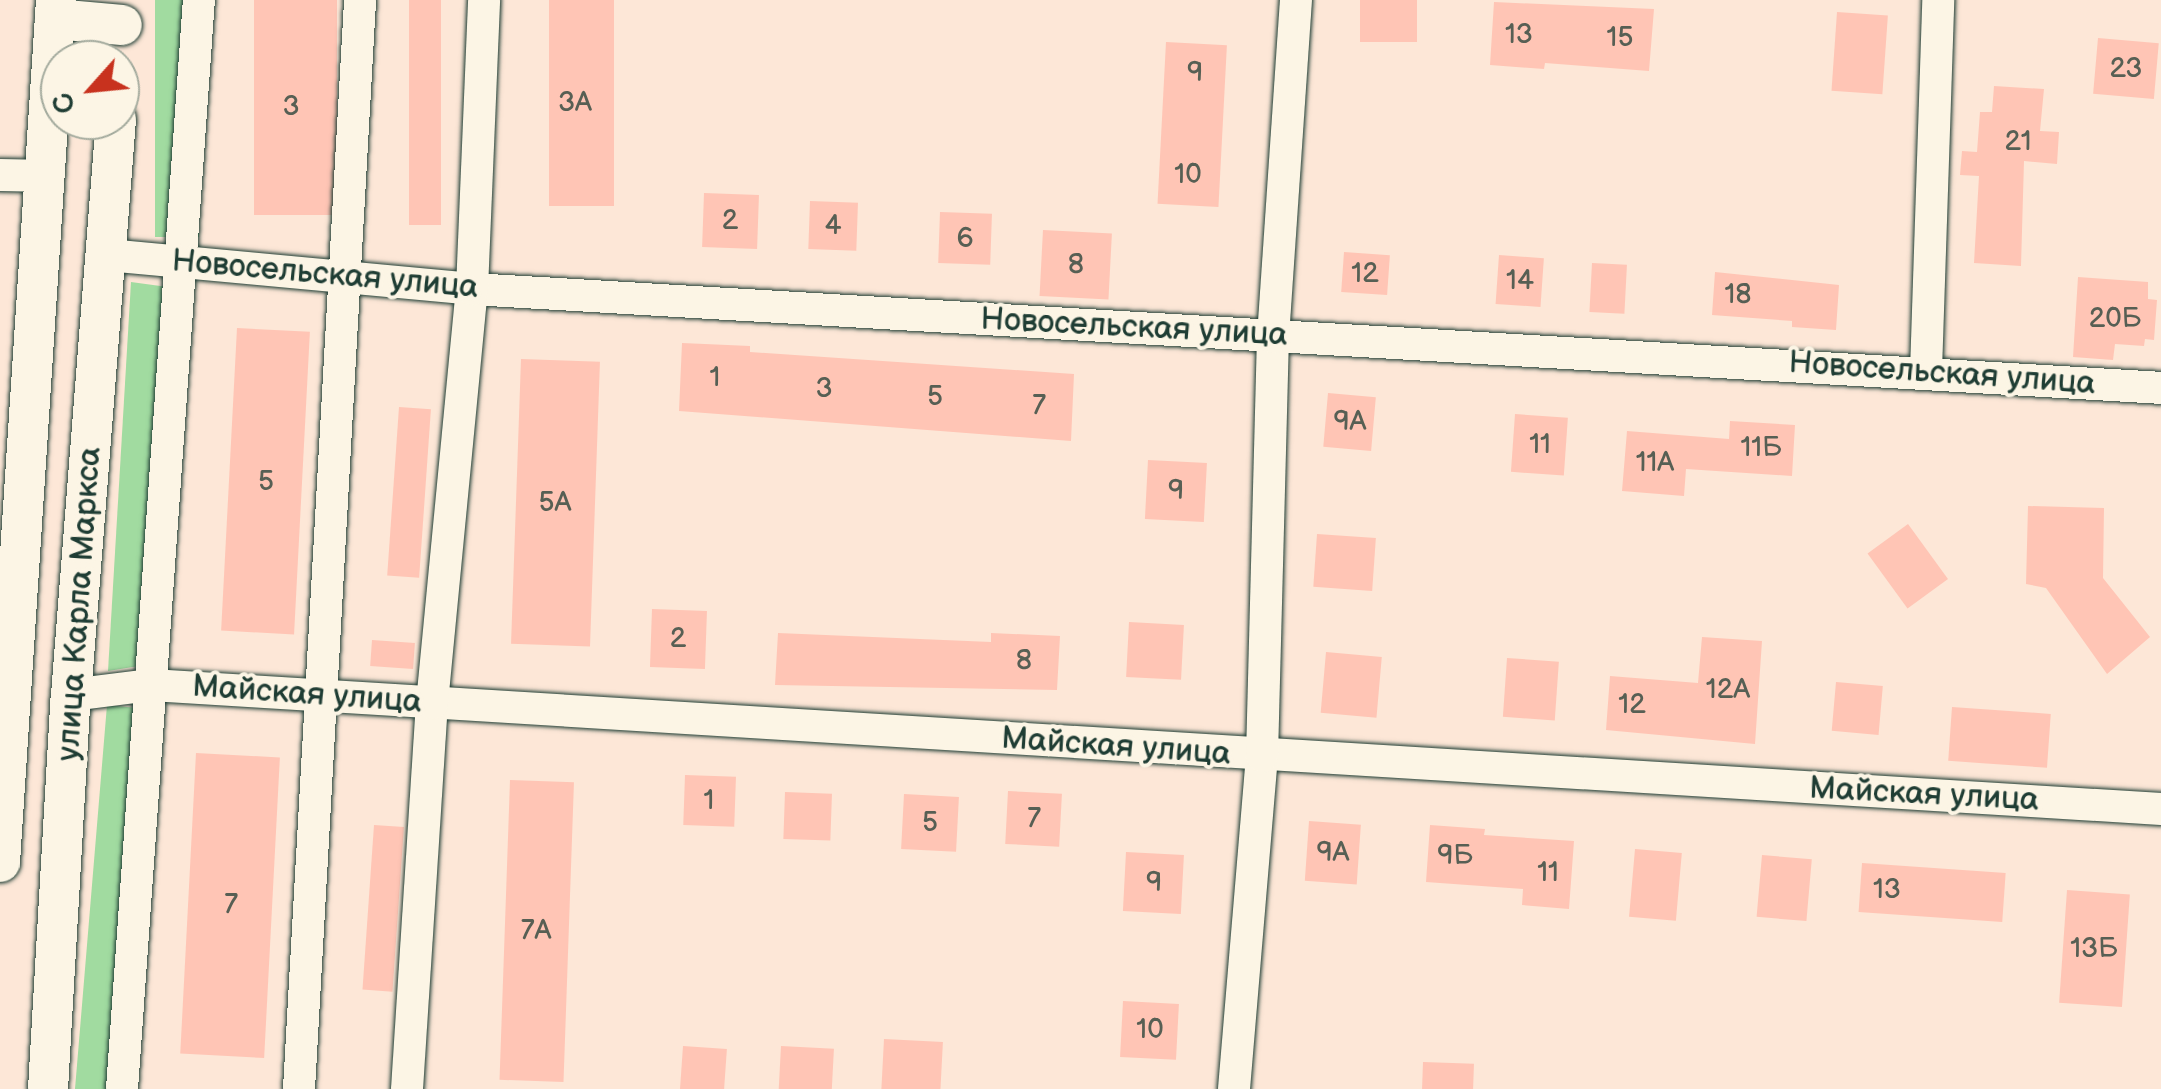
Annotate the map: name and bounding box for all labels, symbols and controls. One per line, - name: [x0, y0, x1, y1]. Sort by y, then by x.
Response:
- house number: 13: [1505, 18, 1533, 52]
- house number: 15: [1607, 21, 1633, 55]
- north arrow: [40, 40, 140, 140]
- house number: 23: [2109, 52, 2143, 86]
- house number: 9: [1187, 56, 1203, 90]
- house number: 3А: [558, 86, 592, 120]
- text: С: [45, 87, 84, 119]
- house number: 3: [282, 90, 300, 124]
- house number: 21: [2005, 125, 2031, 159]
- house number: 10: [1174, 158, 1202, 192]
- house number: 2: [722, 204, 738, 238]
- house number: 4: [824, 209, 842, 243]
- house number: 6: [956, 222, 974, 256]
- street label: Новосельская улица: [170, 242, 480, 308]
- house number: 8: [1068, 248, 1084, 282]
- house number: 12: [1351, 257, 1379, 291]
- house number: 14: [1506, 264, 1534, 298]
- house number: 18: [1724, 278, 1752, 312]
- street label: Новосельская улица: [979, 301, 1289, 355]
- house number: 20Б: [2089, 302, 2141, 336]
- street label: Новосельская улица: [1787, 344, 2097, 404]
- house number: 1: [710, 361, 720, 395]
- house number: 3: [815, 372, 833, 406]
- house number: 5: [927, 380, 943, 414]
- house number: 7: [1032, 389, 1046, 423]
- house number: 9А: [1333, 405, 1367, 439]
- house number: 11: [1529, 428, 1551, 462]
- house number: 11Б: [1740, 431, 1782, 465]
- street label: улица Карла Маркса: [50, 446, 110, 762]
- house number: 11А: [1636, 446, 1674, 480]
- house number: 5: [258, 465, 274, 499]
- house number: 9: [1168, 474, 1184, 508]
- house number: 5А: [538, 486, 572, 520]
- house number: 2: [670, 622, 686, 656]
- house number: 8: [1016, 644, 1032, 678]
- street label: Майская улица: [191, 668, 423, 722]
- house number: 12А: [1706, 673, 1750, 707]
- house number: 12: [1618, 688, 1646, 722]
- street label: Майская улица: [1000, 720, 1232, 774]
- street label: Майская улица: [1808, 770, 2040, 820]
- house number: 1: [704, 784, 714, 818]
- house number: 7: [1027, 802, 1041, 836]
- house number: 5: [922, 806, 938, 840]
- house number: 9А: [1316, 836, 1350, 870]
- house number: 9Б: [1437, 839, 1473, 873]
- house number: 11: [1537, 856, 1559, 890]
- house number: 9: [1146, 866, 1162, 900]
- house number: 13: [1873, 873, 1901, 907]
- house number: 7: [224, 888, 238, 922]
- house number: 7А: [521, 914, 551, 948]
- house number: 13Б: [2070, 932, 2118, 966]
- house number: 10: [1136, 1013, 1164, 1047]

